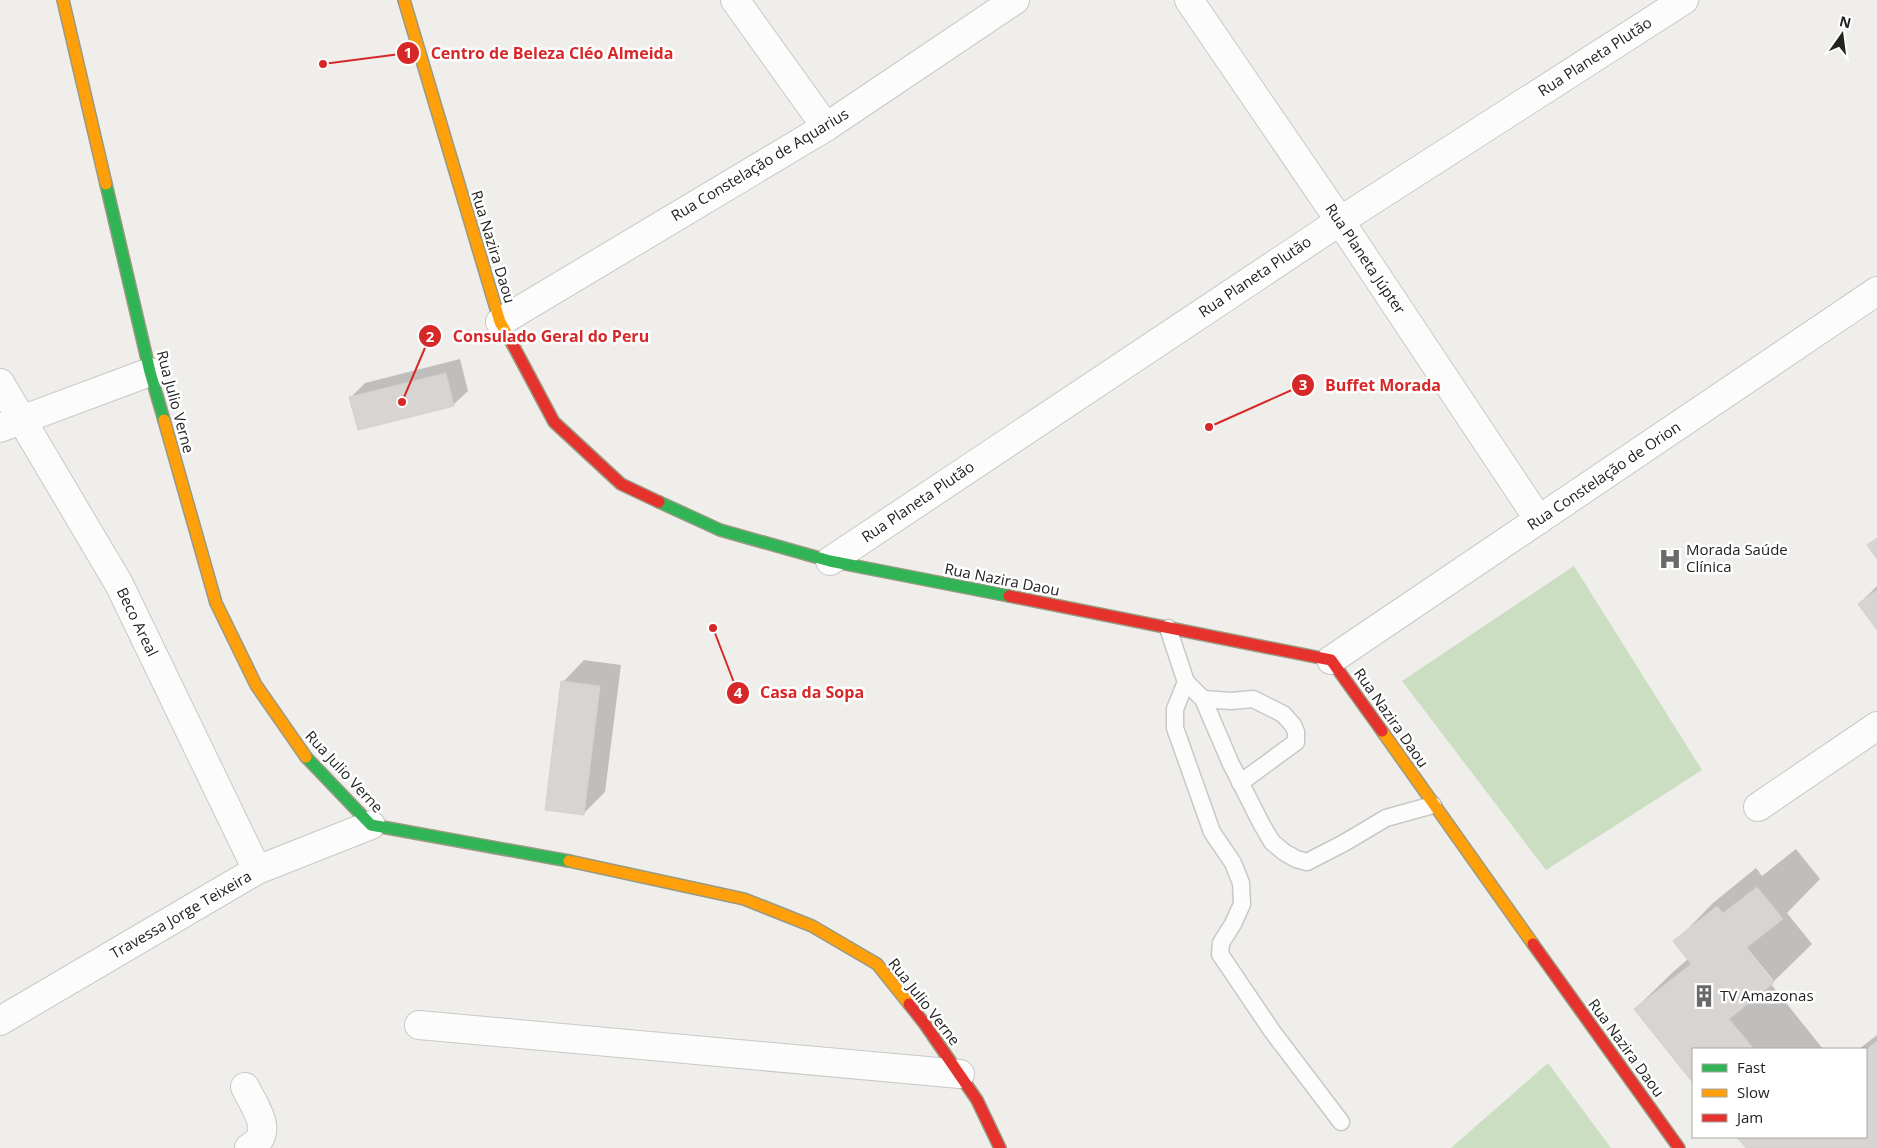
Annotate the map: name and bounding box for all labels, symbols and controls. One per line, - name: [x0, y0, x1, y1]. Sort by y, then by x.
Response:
- north arrow: [1817, 10, 1867, 60]
- text: N: [1837, 11, 1853, 32]
- street label: Rua Planeta Plutão: [1534, 12, 1655, 100]
- callout: Centro de Beleza Cléo Almeida: [395, 38, 683, 69]
- text: 1: [404, 42, 412, 62]
- text: Centro de Beleza Cléo Almeida: [431, 42, 673, 64]
- street label: Rua Constelação de Aquarius: [667, 103, 852, 225]
- street label: Rua Nazira Daou: [467, 188, 521, 306]
- street label: Rua Planeta Júpter: [1321, 199, 1410, 318]
- street label: Rua Planeta Plutão: [1194, 231, 1315, 321]
- callout: Consulado Geral do Peru: [418, 321, 659, 352]
- text: Consulado Geral do Peru: [453, 325, 649, 347]
- text: 2: [426, 326, 435, 346]
- street label: Rua Julio Verne: [153, 348, 199, 455]
- callout: Buffet Morada: [1290, 369, 1451, 400]
- text: 3: [1299, 374, 1307, 394]
- text: Buffet Morada: [1325, 374, 1441, 396]
- street label: Rua Constelação de Orion: [1523, 416, 1684, 534]
- street label: Rua Planeta Plutão: [857, 456, 978, 546]
- place label: Morada Saúde Clínica: [1686, 539, 1788, 576]
- hospital icon: Morada Saúde Clínica: [1657, 546, 1683, 572]
- street label: Rua Nazira Daou: [943, 558, 1062, 600]
- street label: Beco Areal: [113, 584, 163, 659]
- street label: Rua Nazira Daou: [1350, 664, 1434, 771]
- callout: Casa da Sopa: [725, 677, 874, 708]
- text: Casa da Sopa: [760, 681, 864, 703]
- text: 4: [734, 682, 743, 702]
- street label: Rua Julio Verne: [301, 726, 388, 817]
- street label: Travessa Jorge Teixeira: [106, 866, 255, 963]
- street label: Rua Julio Verne: [884, 954, 965, 1049]
- building icon: TV Amazonas: [1691, 983, 1717, 1009]
- place label: TV Amazonas: [1720, 985, 1814, 1005]
- street label: Rua Nazira Daou: [1584, 994, 1669, 1101]
- legend: [1692, 1048, 1867, 1138]
- text: Fast: [1737, 1057, 1766, 1077]
- text: Slow: [1737, 1082, 1770, 1102]
- text: Jam: [1735, 1107, 1763, 1127]

